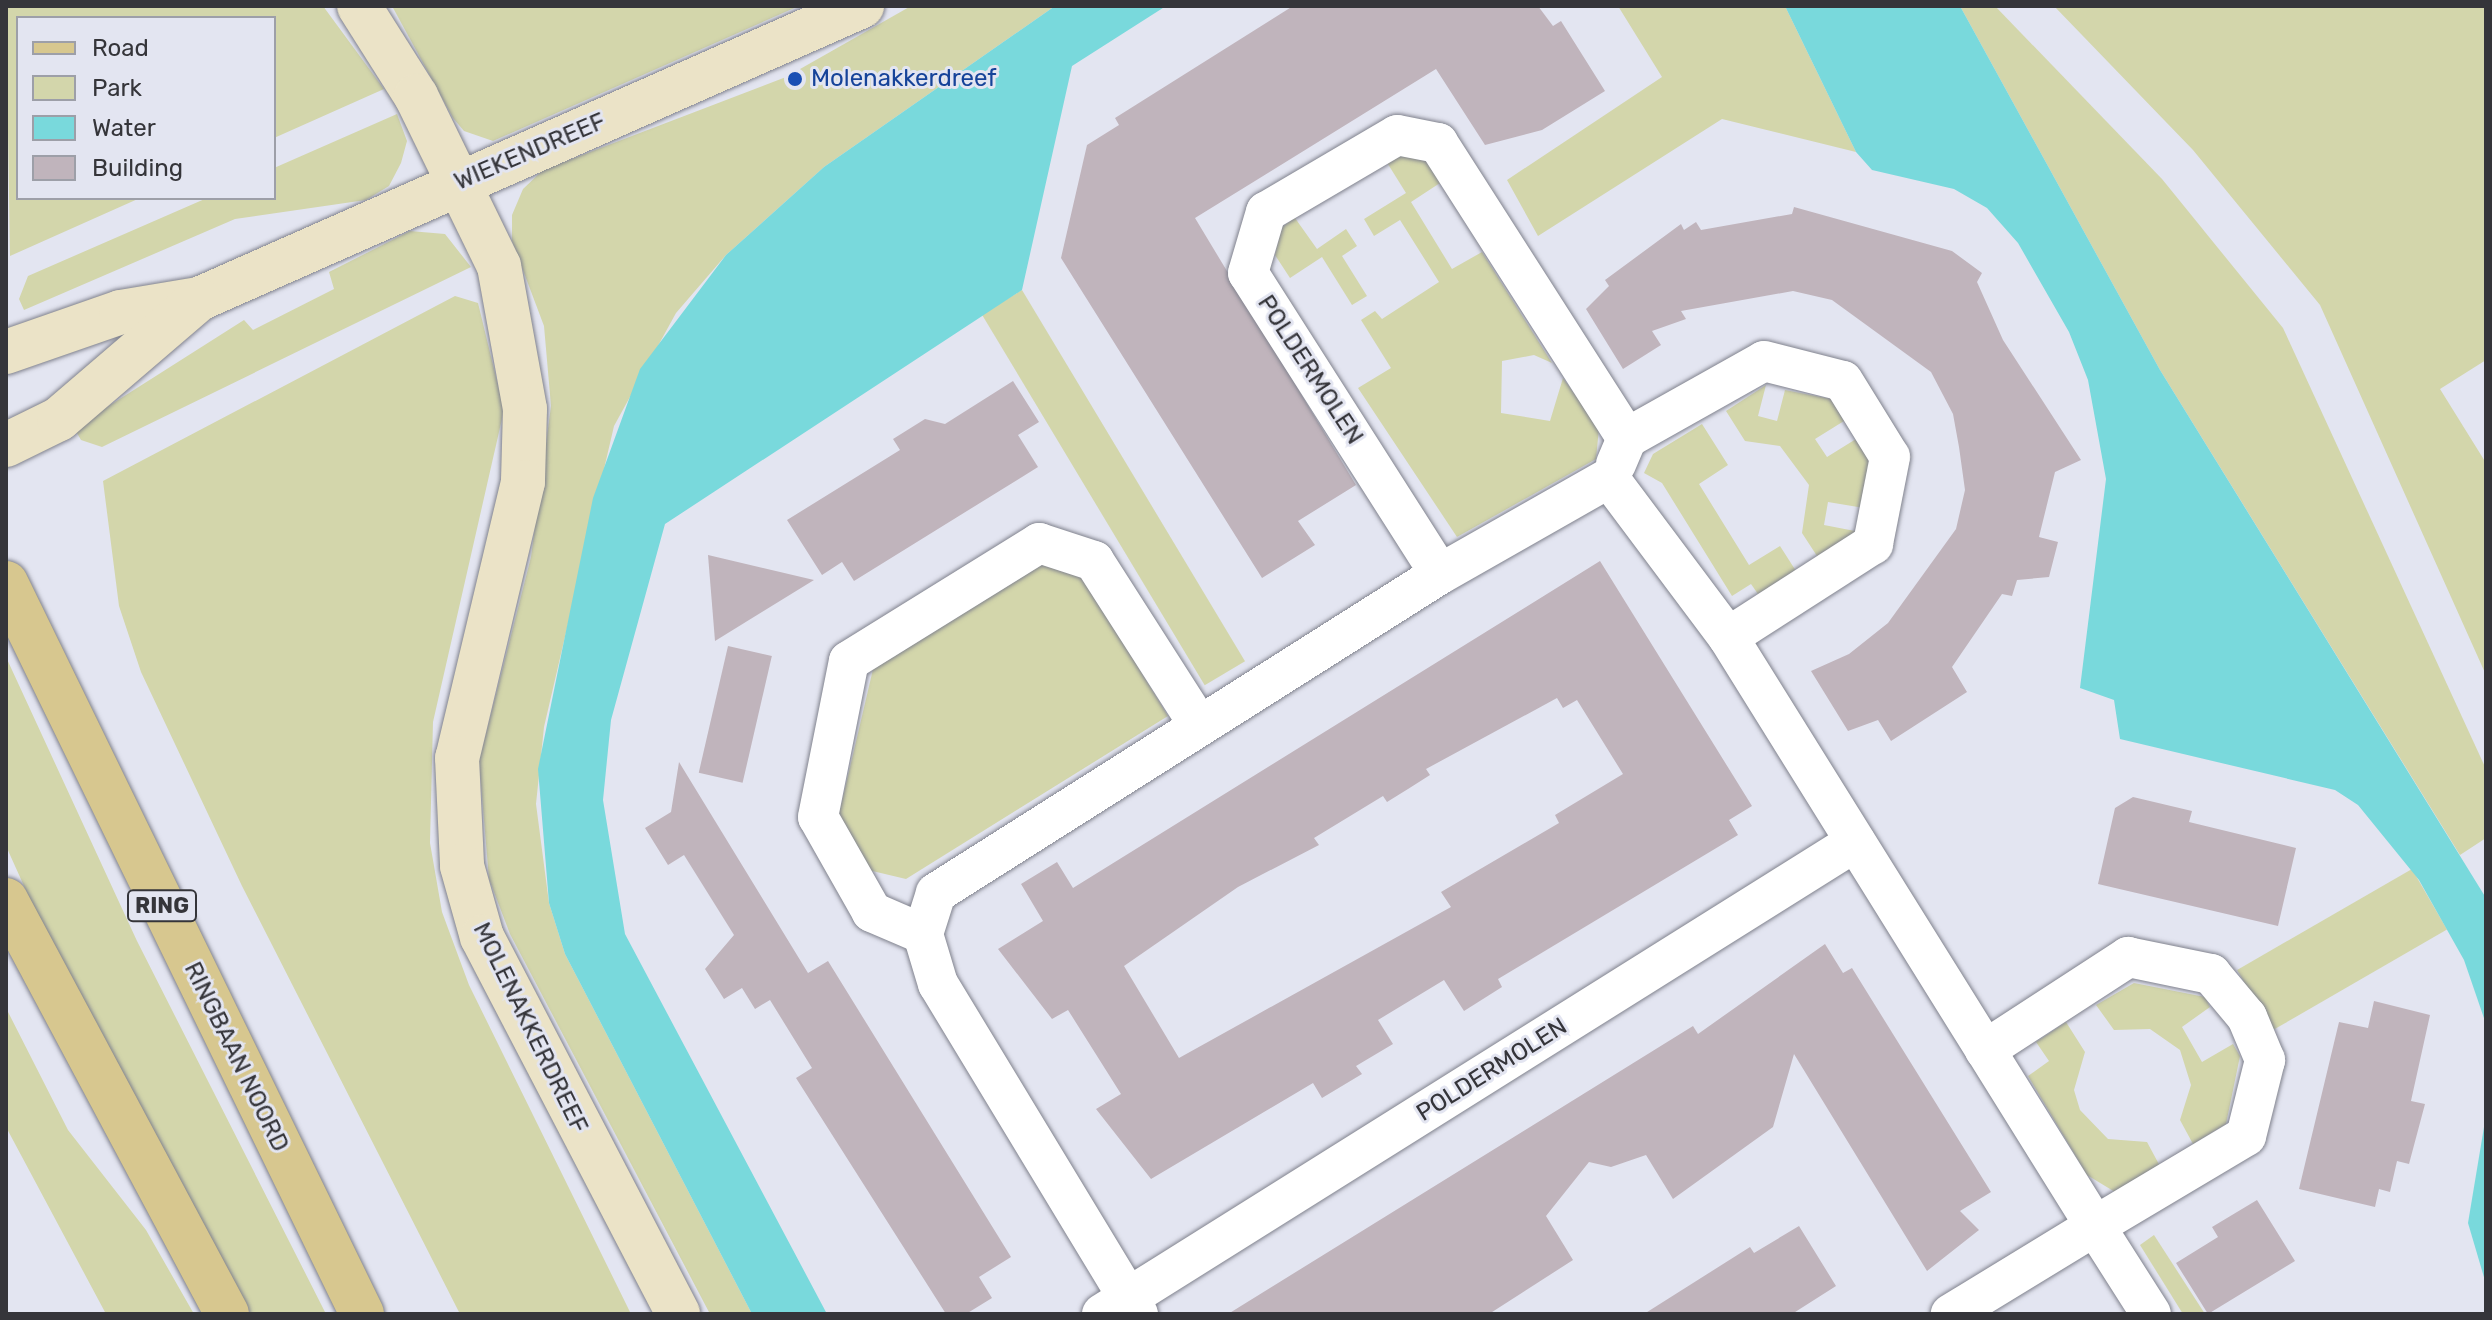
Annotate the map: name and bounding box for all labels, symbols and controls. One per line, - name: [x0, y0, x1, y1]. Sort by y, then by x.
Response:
- legend: [16, 16, 276, 200]
- text: Road: [92, 34, 149, 62]
- place label: Molenakkerdreef: [811, 65, 997, 93]
- marker: Molenakkerdreef: [786, 70, 804, 88]
- text: Park: [92, 74, 142, 102]
- street label: WIEKENDREEF: [450, 107, 610, 197]
- text: Water: [92, 114, 156, 142]
- text: Building: [92, 154, 183, 182]
- street label: POLDERMOLEN: [1251, 290, 1369, 450]
- road number: RING: [126, 888, 198, 924]
- street label: MOLENAKKERDREEF: [467, 918, 593, 1138]
- street label: RINGBAAN NOORD: [178, 958, 294, 1156]
- street label: POLDERMOLEN: [1411, 1012, 1573, 1128]

